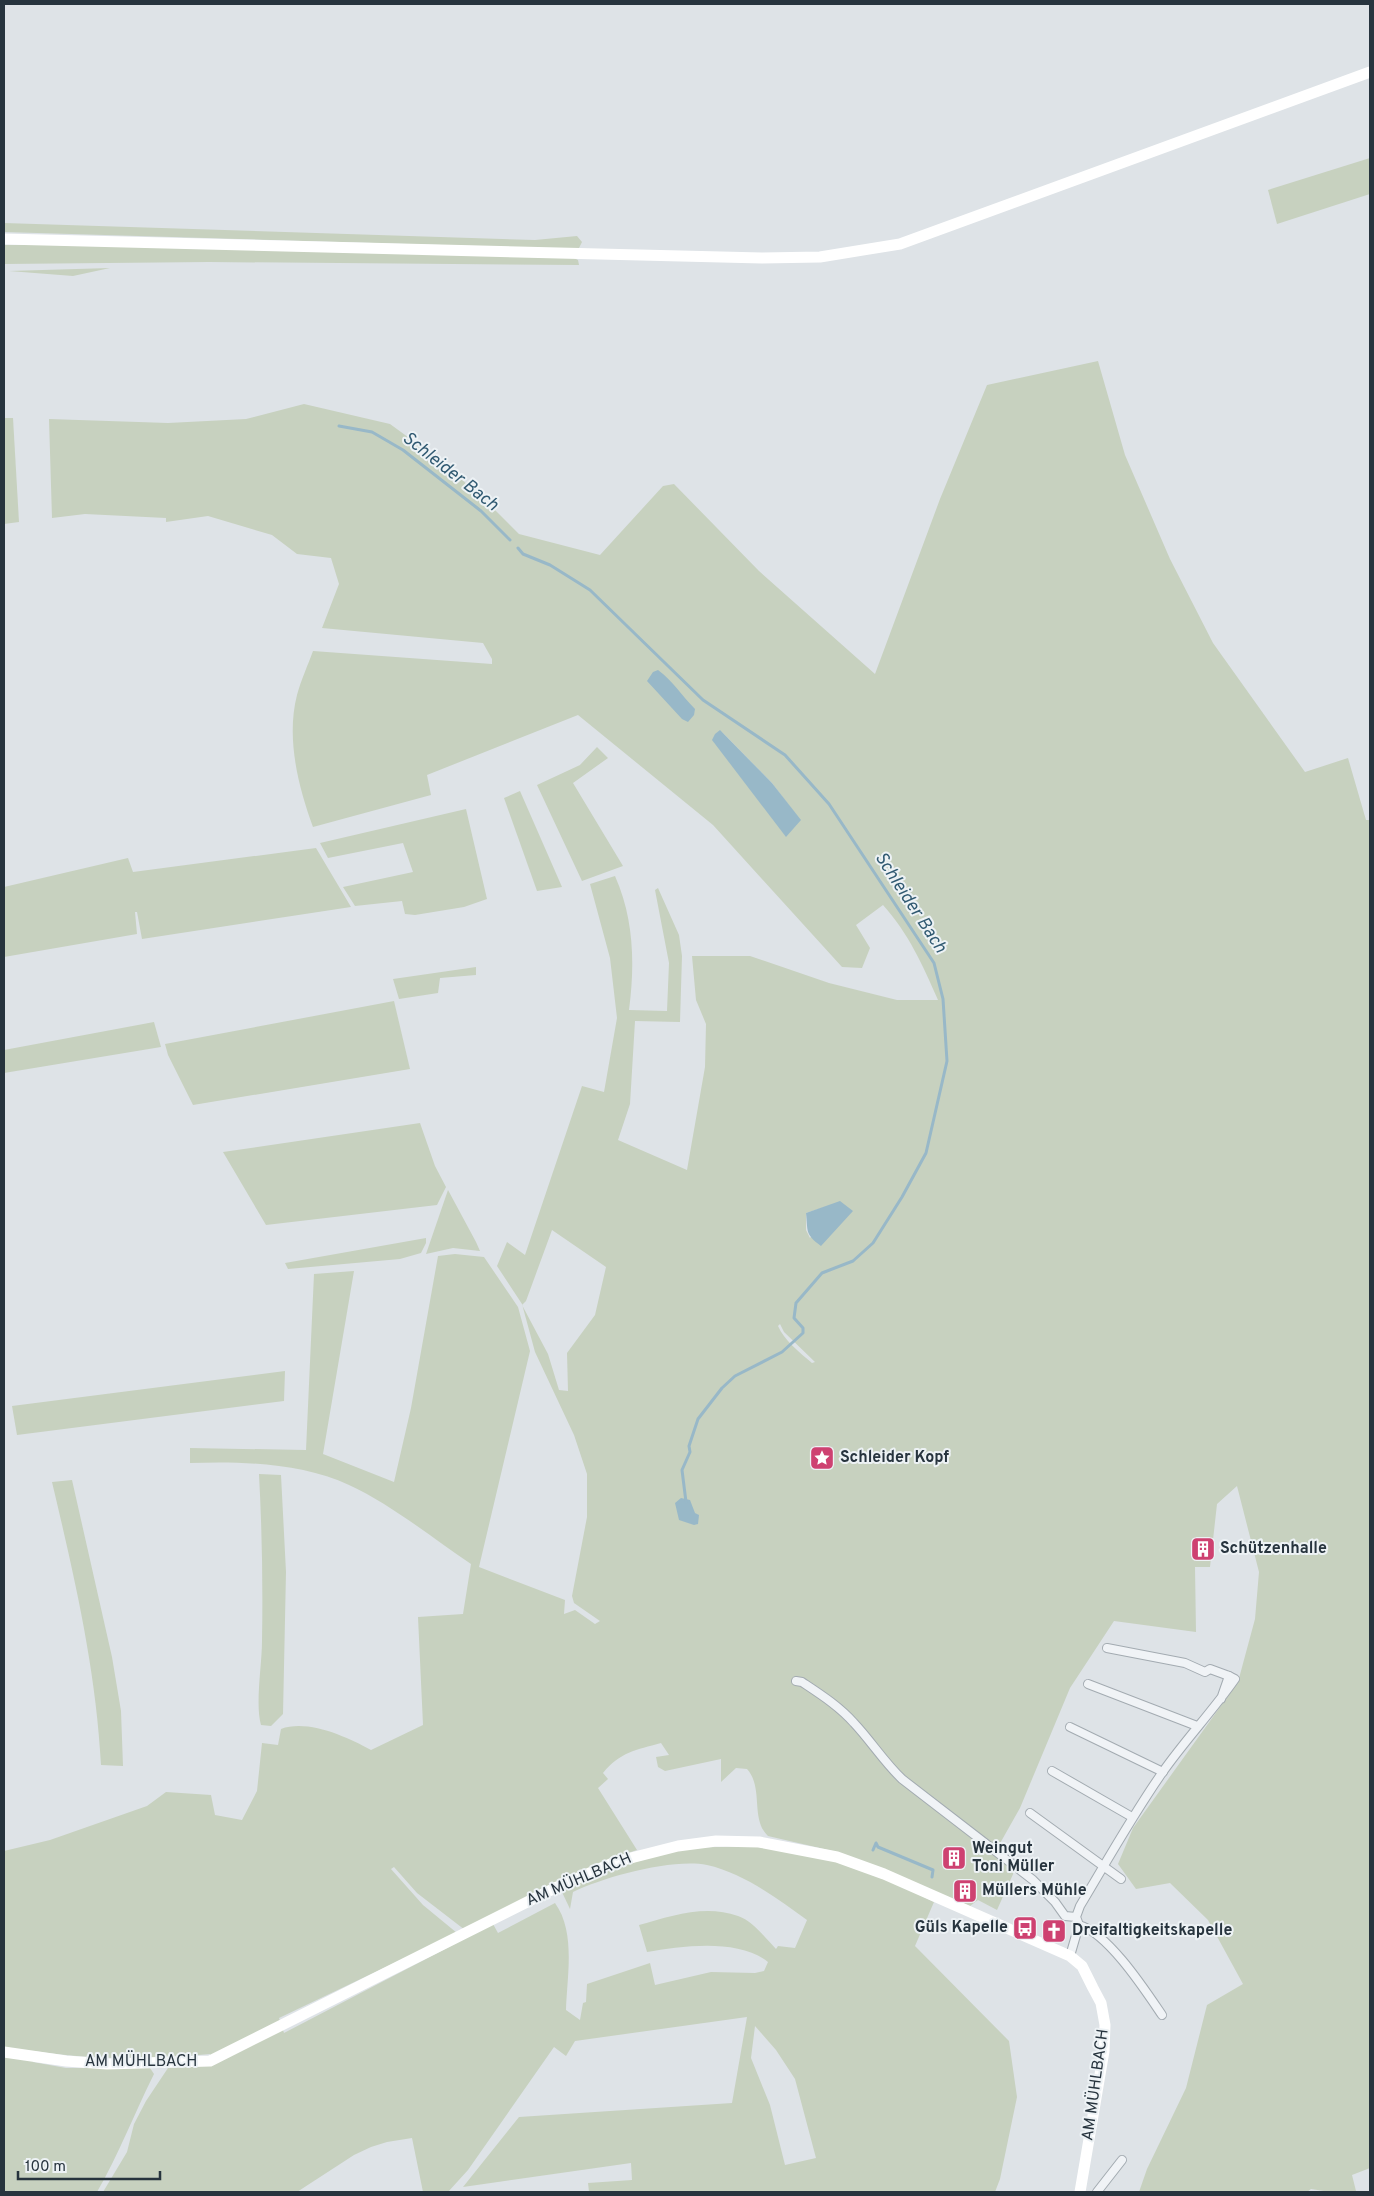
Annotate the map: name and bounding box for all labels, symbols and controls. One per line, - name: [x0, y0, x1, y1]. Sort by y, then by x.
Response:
- water label: Schleider Bach: [397, 427, 503, 517]
- water label: Schleider Bach: [869, 848, 951, 958]
- place icon: Schleider Kopf: [809, 1445, 835, 1471]
- place label: Schleider Kopf: [840, 1448, 949, 1468]
- building icon: Schützenhalle: [1190, 1536, 1216, 1562]
- place label: Schützenhalle: [1220, 1539, 1327, 1559]
- place label: Weingut Toni Müller: [972, 1839, 1055, 1877]
- building icon: Weingut Toni Müller: [941, 1845, 967, 1871]
- street label: AM MÜHLBACH: [522, 1847, 635, 1911]
- building icon: Müllers Mühle: [952, 1878, 978, 1904]
- place label: Müllers Mühle: [982, 1881, 1087, 1901]
- bus stop icon: Güls Kapelle: [1012, 1915, 1038, 1941]
- place label: Güls Kapelle: [915, 1918, 1008, 1938]
- church icon: Dreifaltigkeitskapelle: [1041, 1918, 1067, 1944]
- place label: Dreifaltigkeitskapelle: [1072, 1921, 1232, 1941]
- street label: AM MÜHLBACH: [1076, 2028, 1114, 2142]
- street label: AM MÜHLBACH: [85, 2050, 197, 2072]
- scale bar: [18, 2148, 160, 2180]
- text: 100 m: [25, 2158, 66, 2177]

